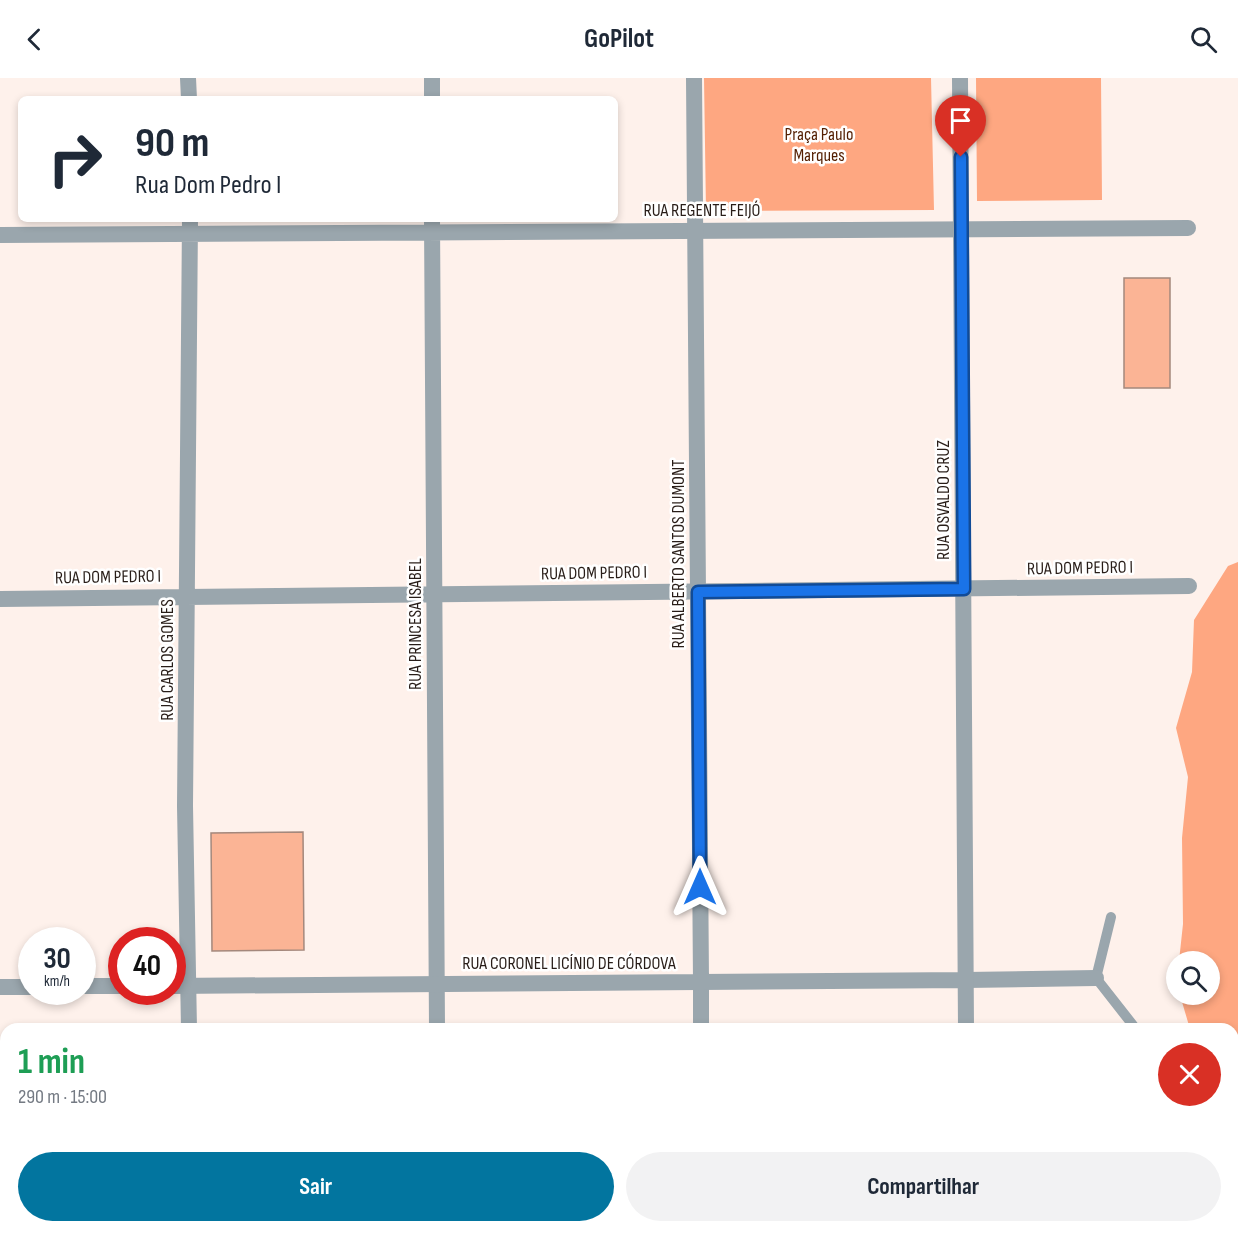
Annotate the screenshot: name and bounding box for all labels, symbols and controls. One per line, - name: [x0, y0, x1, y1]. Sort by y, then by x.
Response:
- icon: back: [18, 23, 51, 56]
- text: GoPilot: [584, 23, 654, 55]
- icon: search: [1187, 23, 1220, 56]
- pin: [935, 95, 986, 157]
- icon: arrive: [944, 104, 977, 137]
- text: 90 m: [135, 118, 209, 169]
- icon: right: [36, 120, 114, 198]
- park label: Praça Paulo Marques: [785, 124, 853, 166]
- text: Rua Dom Pedro I: [135, 169, 281, 201]
- street label: RUA REGENTE FEIJÓ: [644, 200, 760, 221]
- street label: RUA OSVALDO CRUZ: [933, 440, 954, 560]
- street label: RUA ALBERTO SANTOS DUMONT: [668, 460, 689, 648]
- street label: RUA DOM PEDRO I: [1027, 557, 1133, 579]
- street label: RUA PRINCESA ISABEL: [405, 558, 426, 690]
- street label: RUA DOM PEDRO I: [541, 562, 647, 584]
- street label: RUA DOM PEDRO I: [55, 566, 161, 588]
- street label: RUA CARLOS GOMES: [157, 599, 178, 721]
- position arrow: [668, 855, 732, 919]
- speed limit sign: 40: [108, 927, 186, 1005]
- text: 30: [43, 941, 71, 977]
- map controls: [1166, 951, 1220, 1005]
- button: search: [1166, 951, 1220, 1005]
- street label: RUA CORONEL LICÍNIO DE CÓRDOVA: [462, 953, 676, 974]
- text: km/h: [44, 972, 70, 991]
- text: 1 min: [18, 1041, 85, 1084]
- button: close: [1158, 1043, 1221, 1106]
- text: 290 m · 15:00: [18, 1085, 107, 1109]
- button: Sair: [18, 1152, 614, 1221]
- button: Compartilhar: [626, 1152, 1221, 1221]

